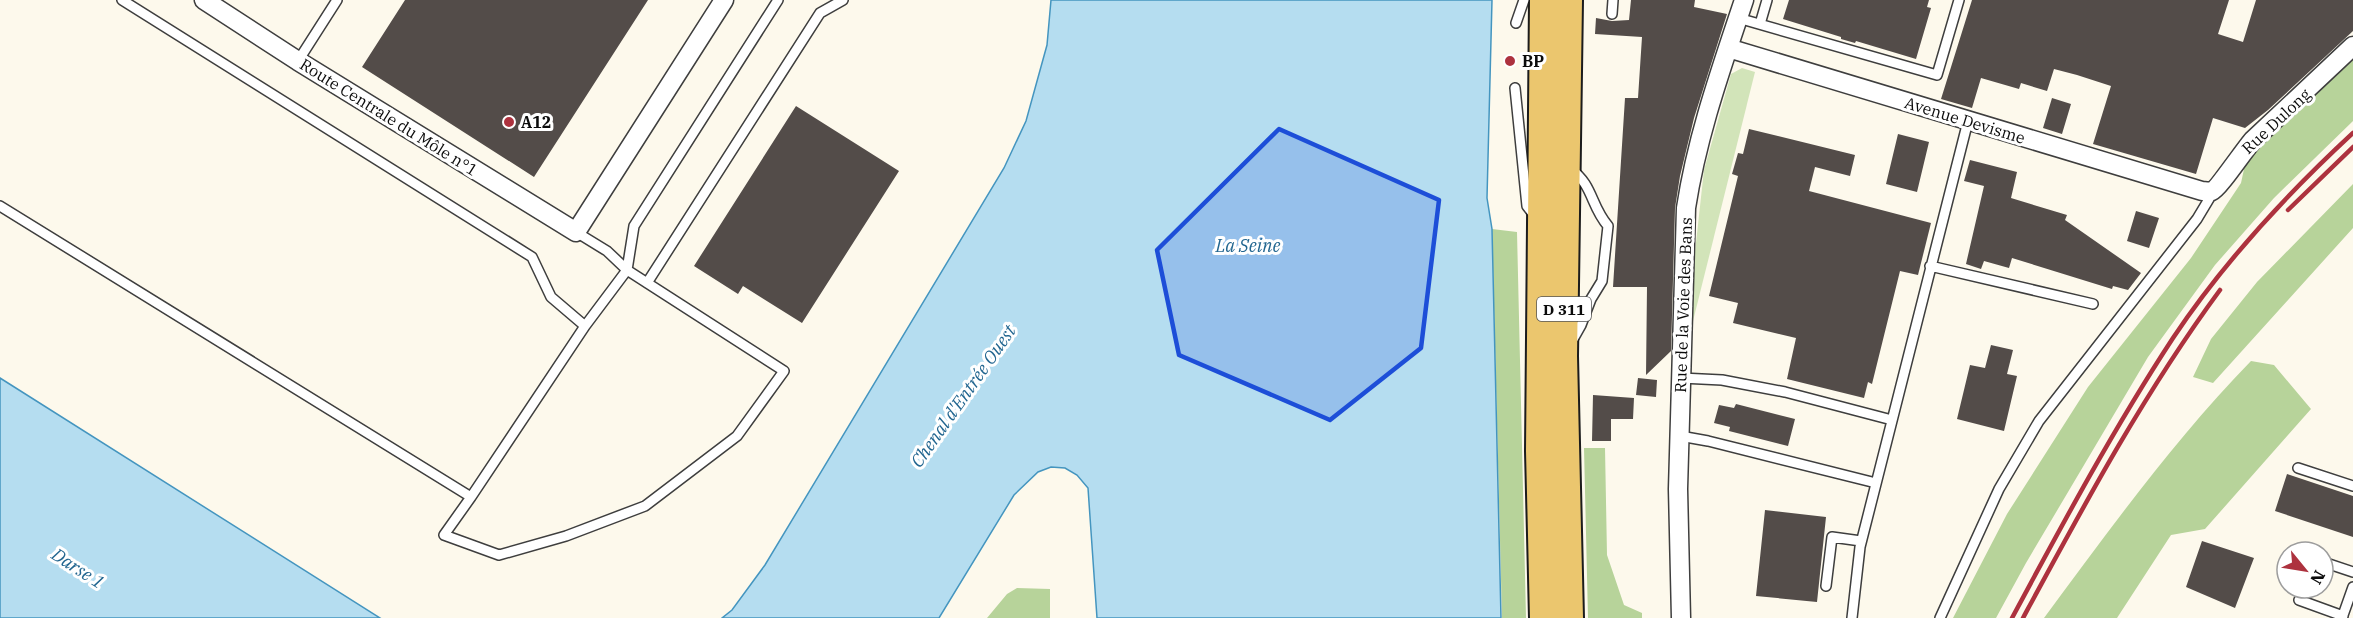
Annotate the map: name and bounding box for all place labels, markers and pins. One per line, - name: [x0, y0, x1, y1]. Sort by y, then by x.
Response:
- place label: BP: [1522, 51, 1544, 71]
- marker: BP: [1503, 54, 1517, 68]
- place label: A12: [521, 112, 551, 132]
- marker: A12: [502, 115, 516, 129]

